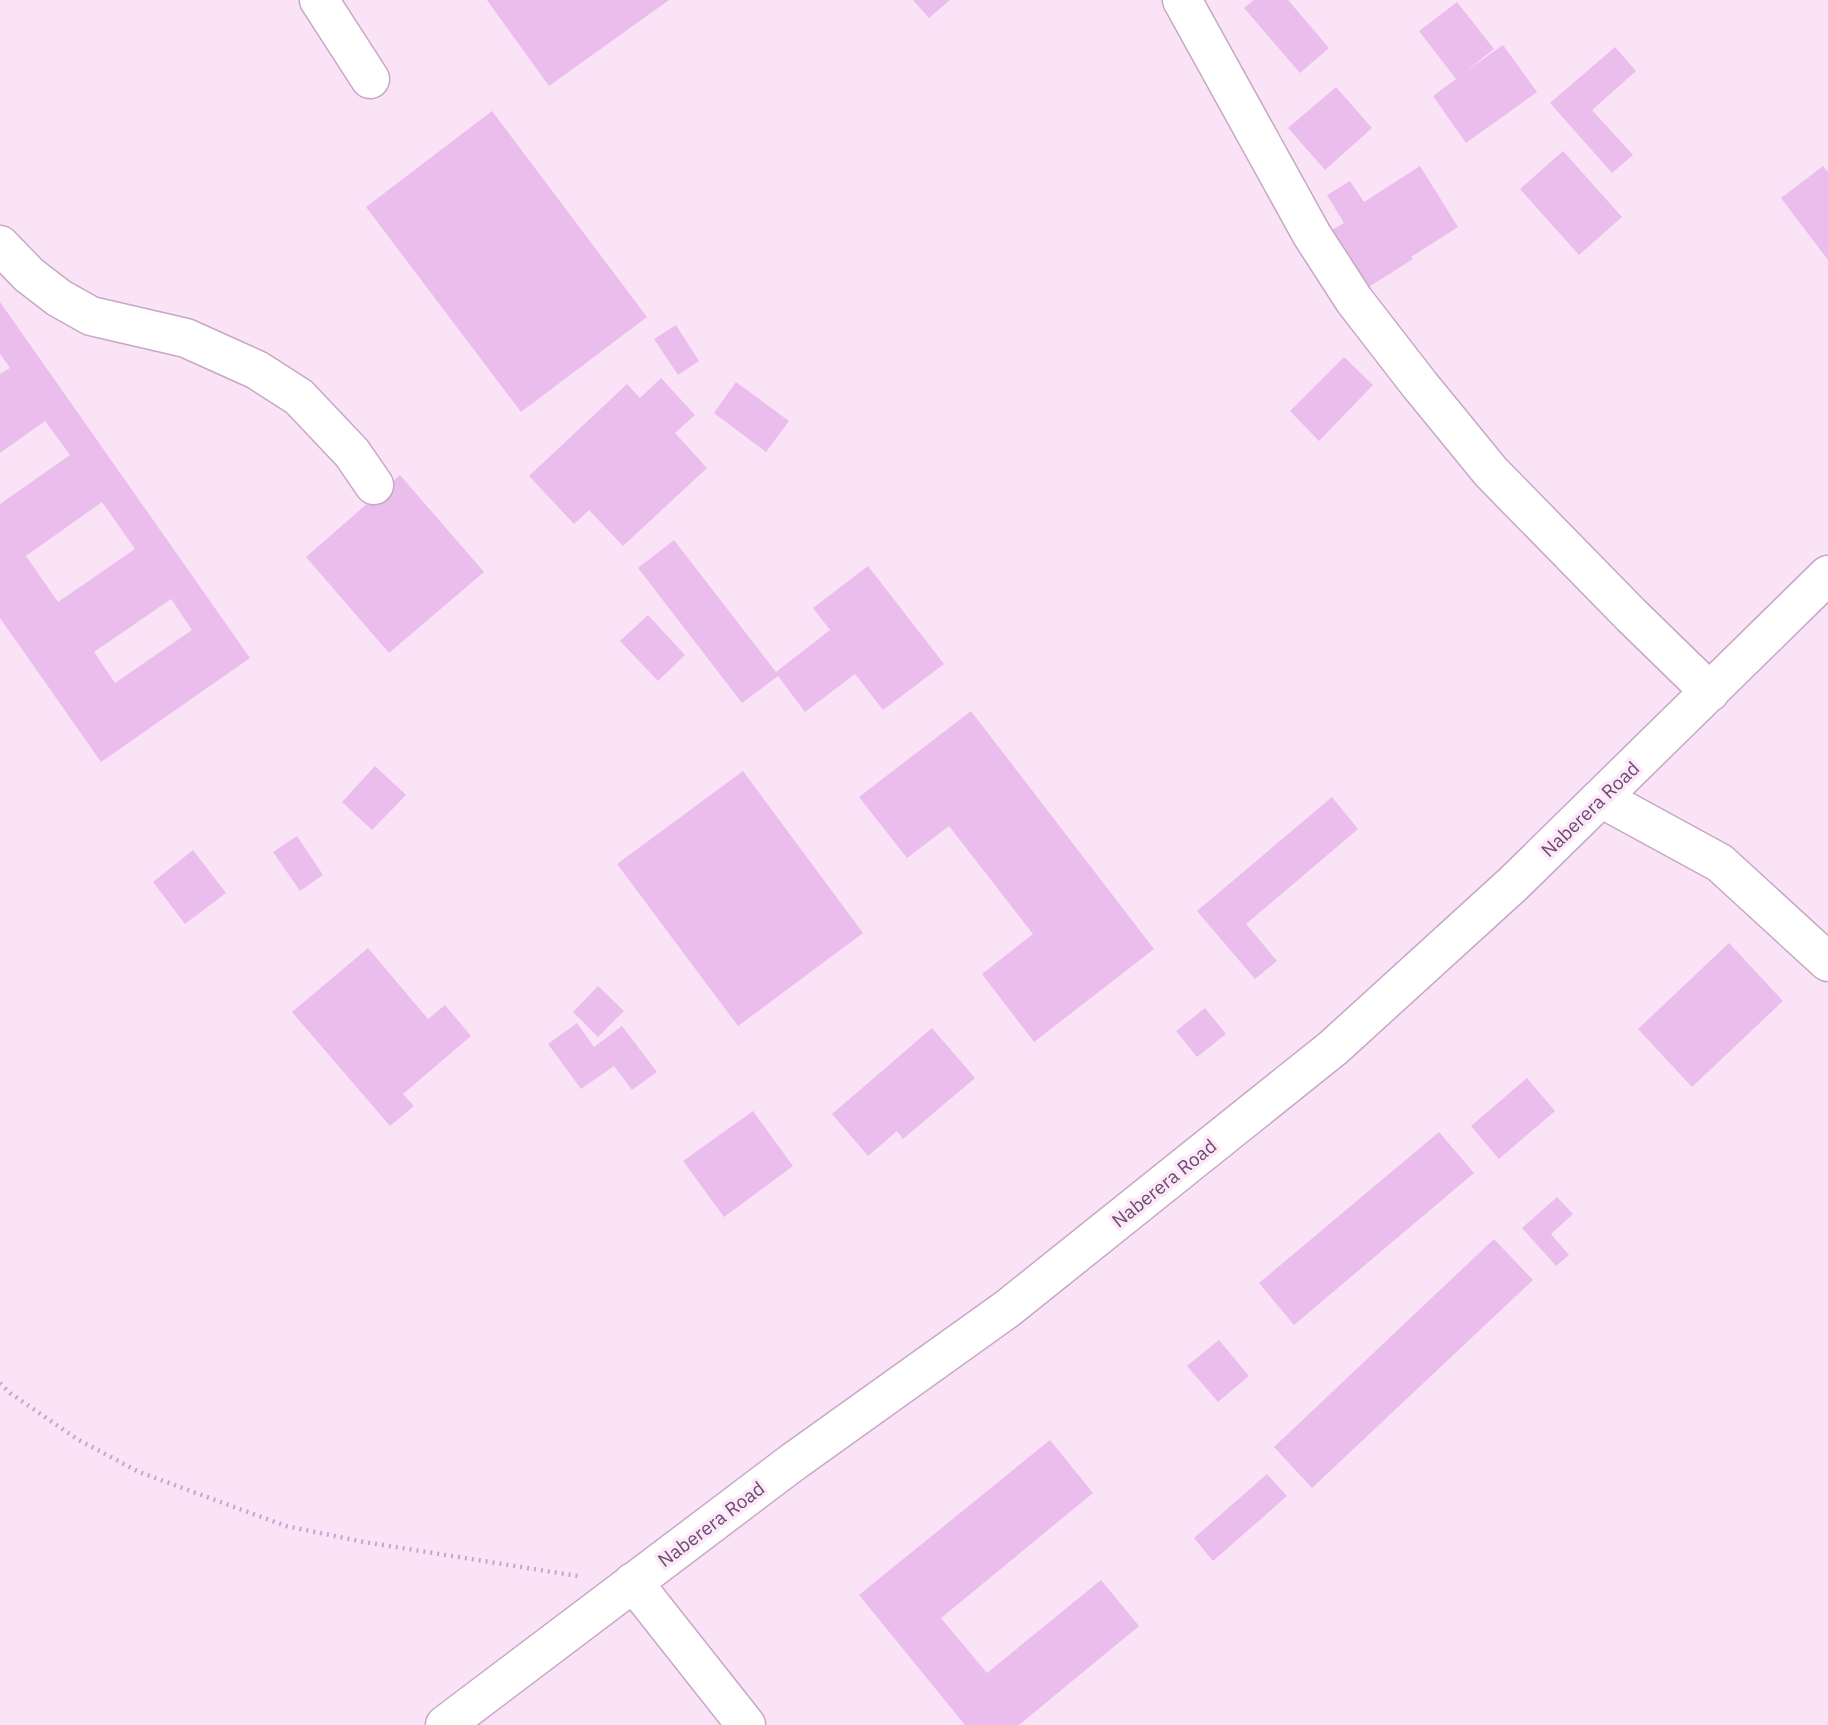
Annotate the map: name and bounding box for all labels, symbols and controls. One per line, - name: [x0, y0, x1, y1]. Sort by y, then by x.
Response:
- street label: Naberera Road: [1536, 756, 1644, 862]
- street label: Naberera Road: [1107, 1134, 1221, 1232]
- street label: Naberera Road: [653, 1476, 769, 1572]

